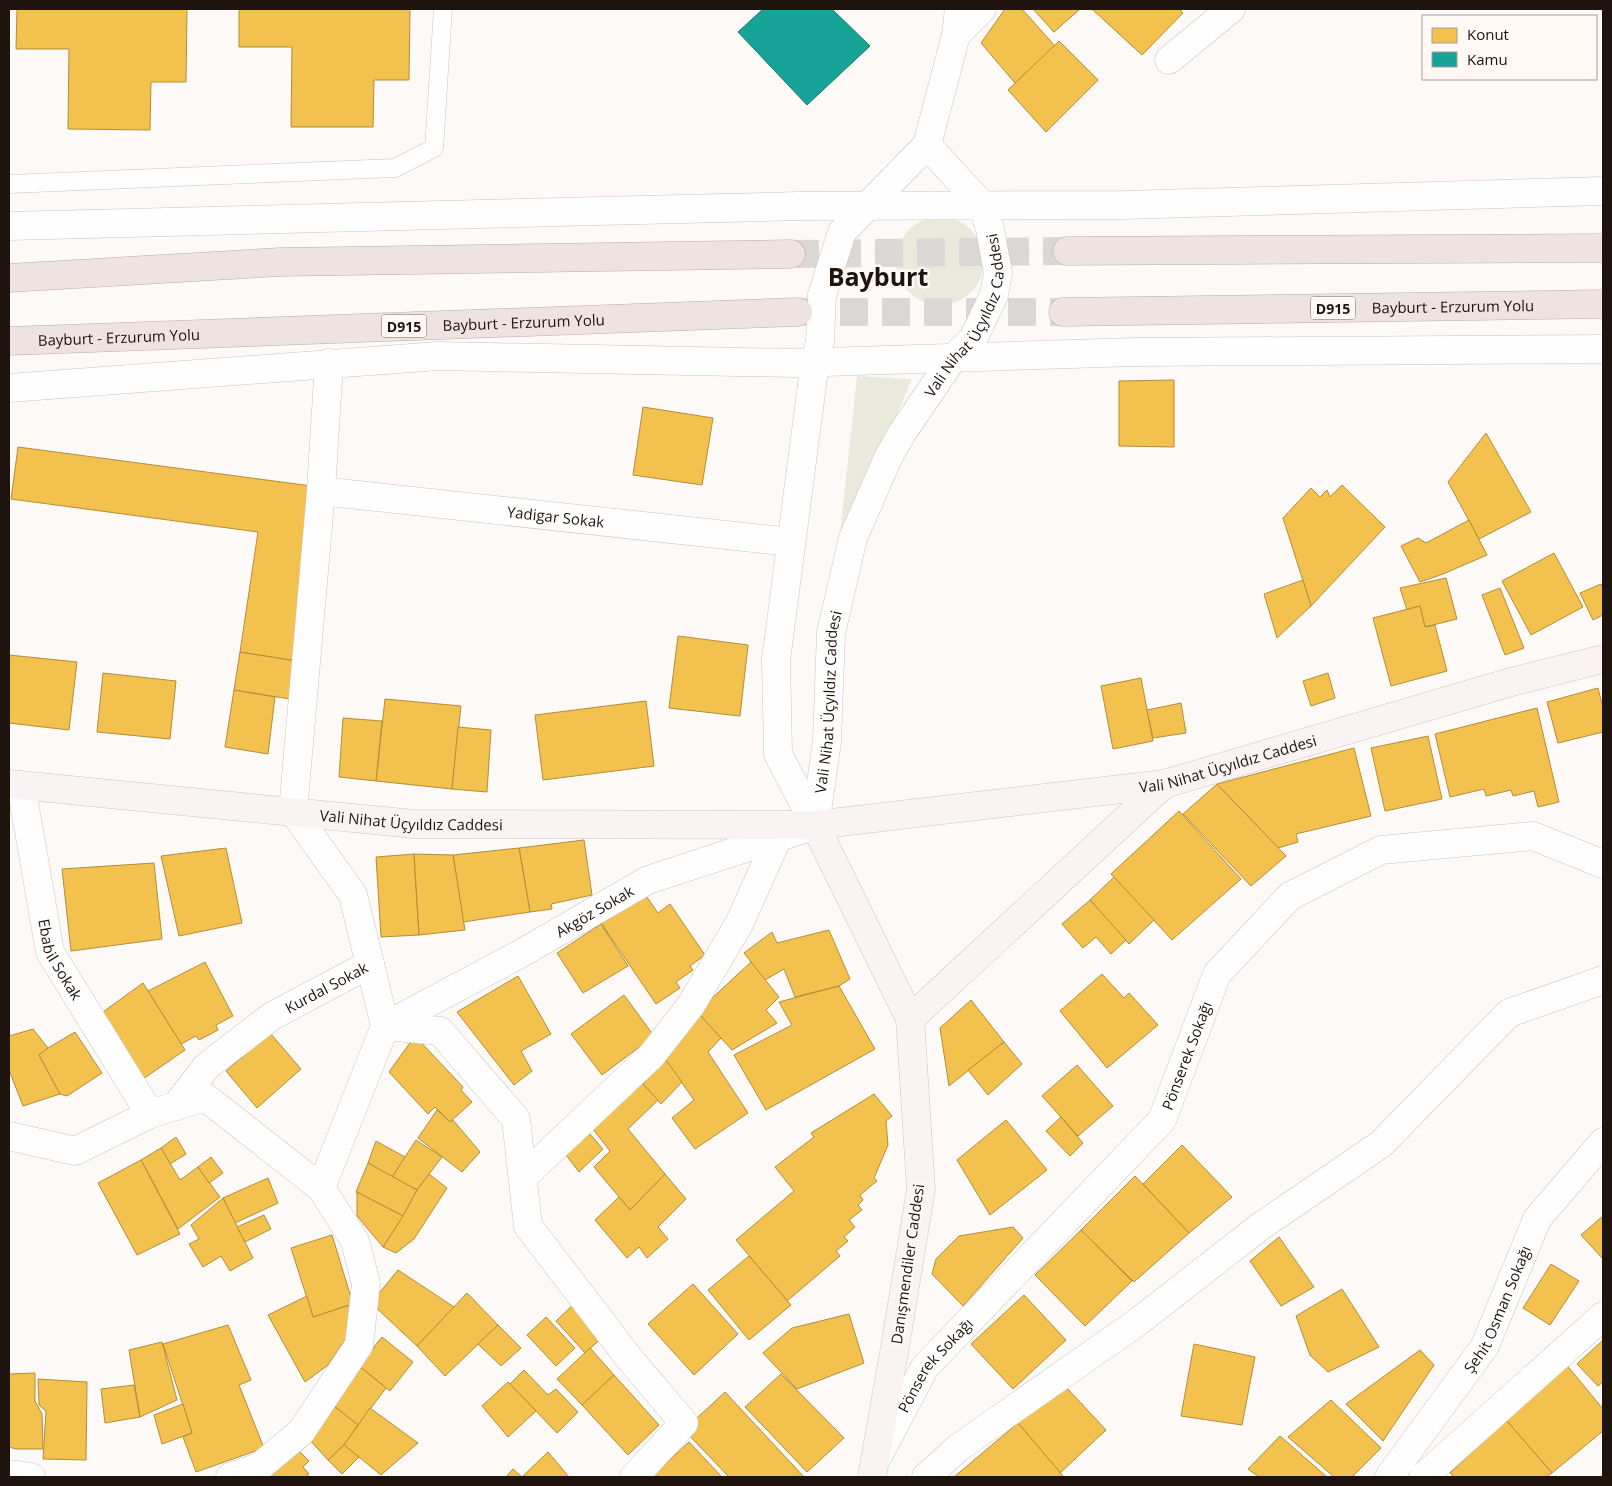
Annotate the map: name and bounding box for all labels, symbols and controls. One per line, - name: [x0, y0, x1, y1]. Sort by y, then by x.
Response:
- legend: [1422, 15, 1597, 80]
- text: Konut: [1467, 24, 1509, 44]
- text: Kamu: [1467, 49, 1508, 69]
- street label: Vali Nihat Üçyıldız Caddesi: [920, 232, 1008, 401]
- district label: Bayburt: [828, 259, 928, 293]
- street label: Bayburt - Erzurum Yolu: [1372, 295, 1534, 317]
- road number: D915: [1310, 296, 1356, 320]
- street label: Bayburt - Erzurum Yolu: [442, 309, 605, 335]
- road number: D915: [382, 314, 426, 338]
- street label: Bayburt - Erzurum Yolu: [37, 324, 200, 350]
- street label: Yadigar Sokak: [506, 501, 605, 532]
- street label: Vali Nihat Üçyıldız Caddesi: [810, 609, 846, 794]
- street label: Vali Nihat Üçyıldız Caddesi: [1138, 730, 1319, 797]
- street label: Vali Nihat Üçyıldız Caddesi: [319, 805, 503, 834]
- street label: Akgöz Sokak: [552, 880, 637, 941]
- street label: Ebabil Sokak: [34, 917, 87, 1004]
- street label: Kurdal Sokak: [281, 957, 371, 1017]
- street label: Pönserek Sokağı: [1157, 998, 1216, 1113]
- street label: Danışmendiler Caddesi: [886, 1183, 928, 1345]
- street label: Şehit Osman Sokağı: [1459, 1242, 1535, 1377]
- street label: Pönserek Sokağı: [893, 1313, 977, 1416]

